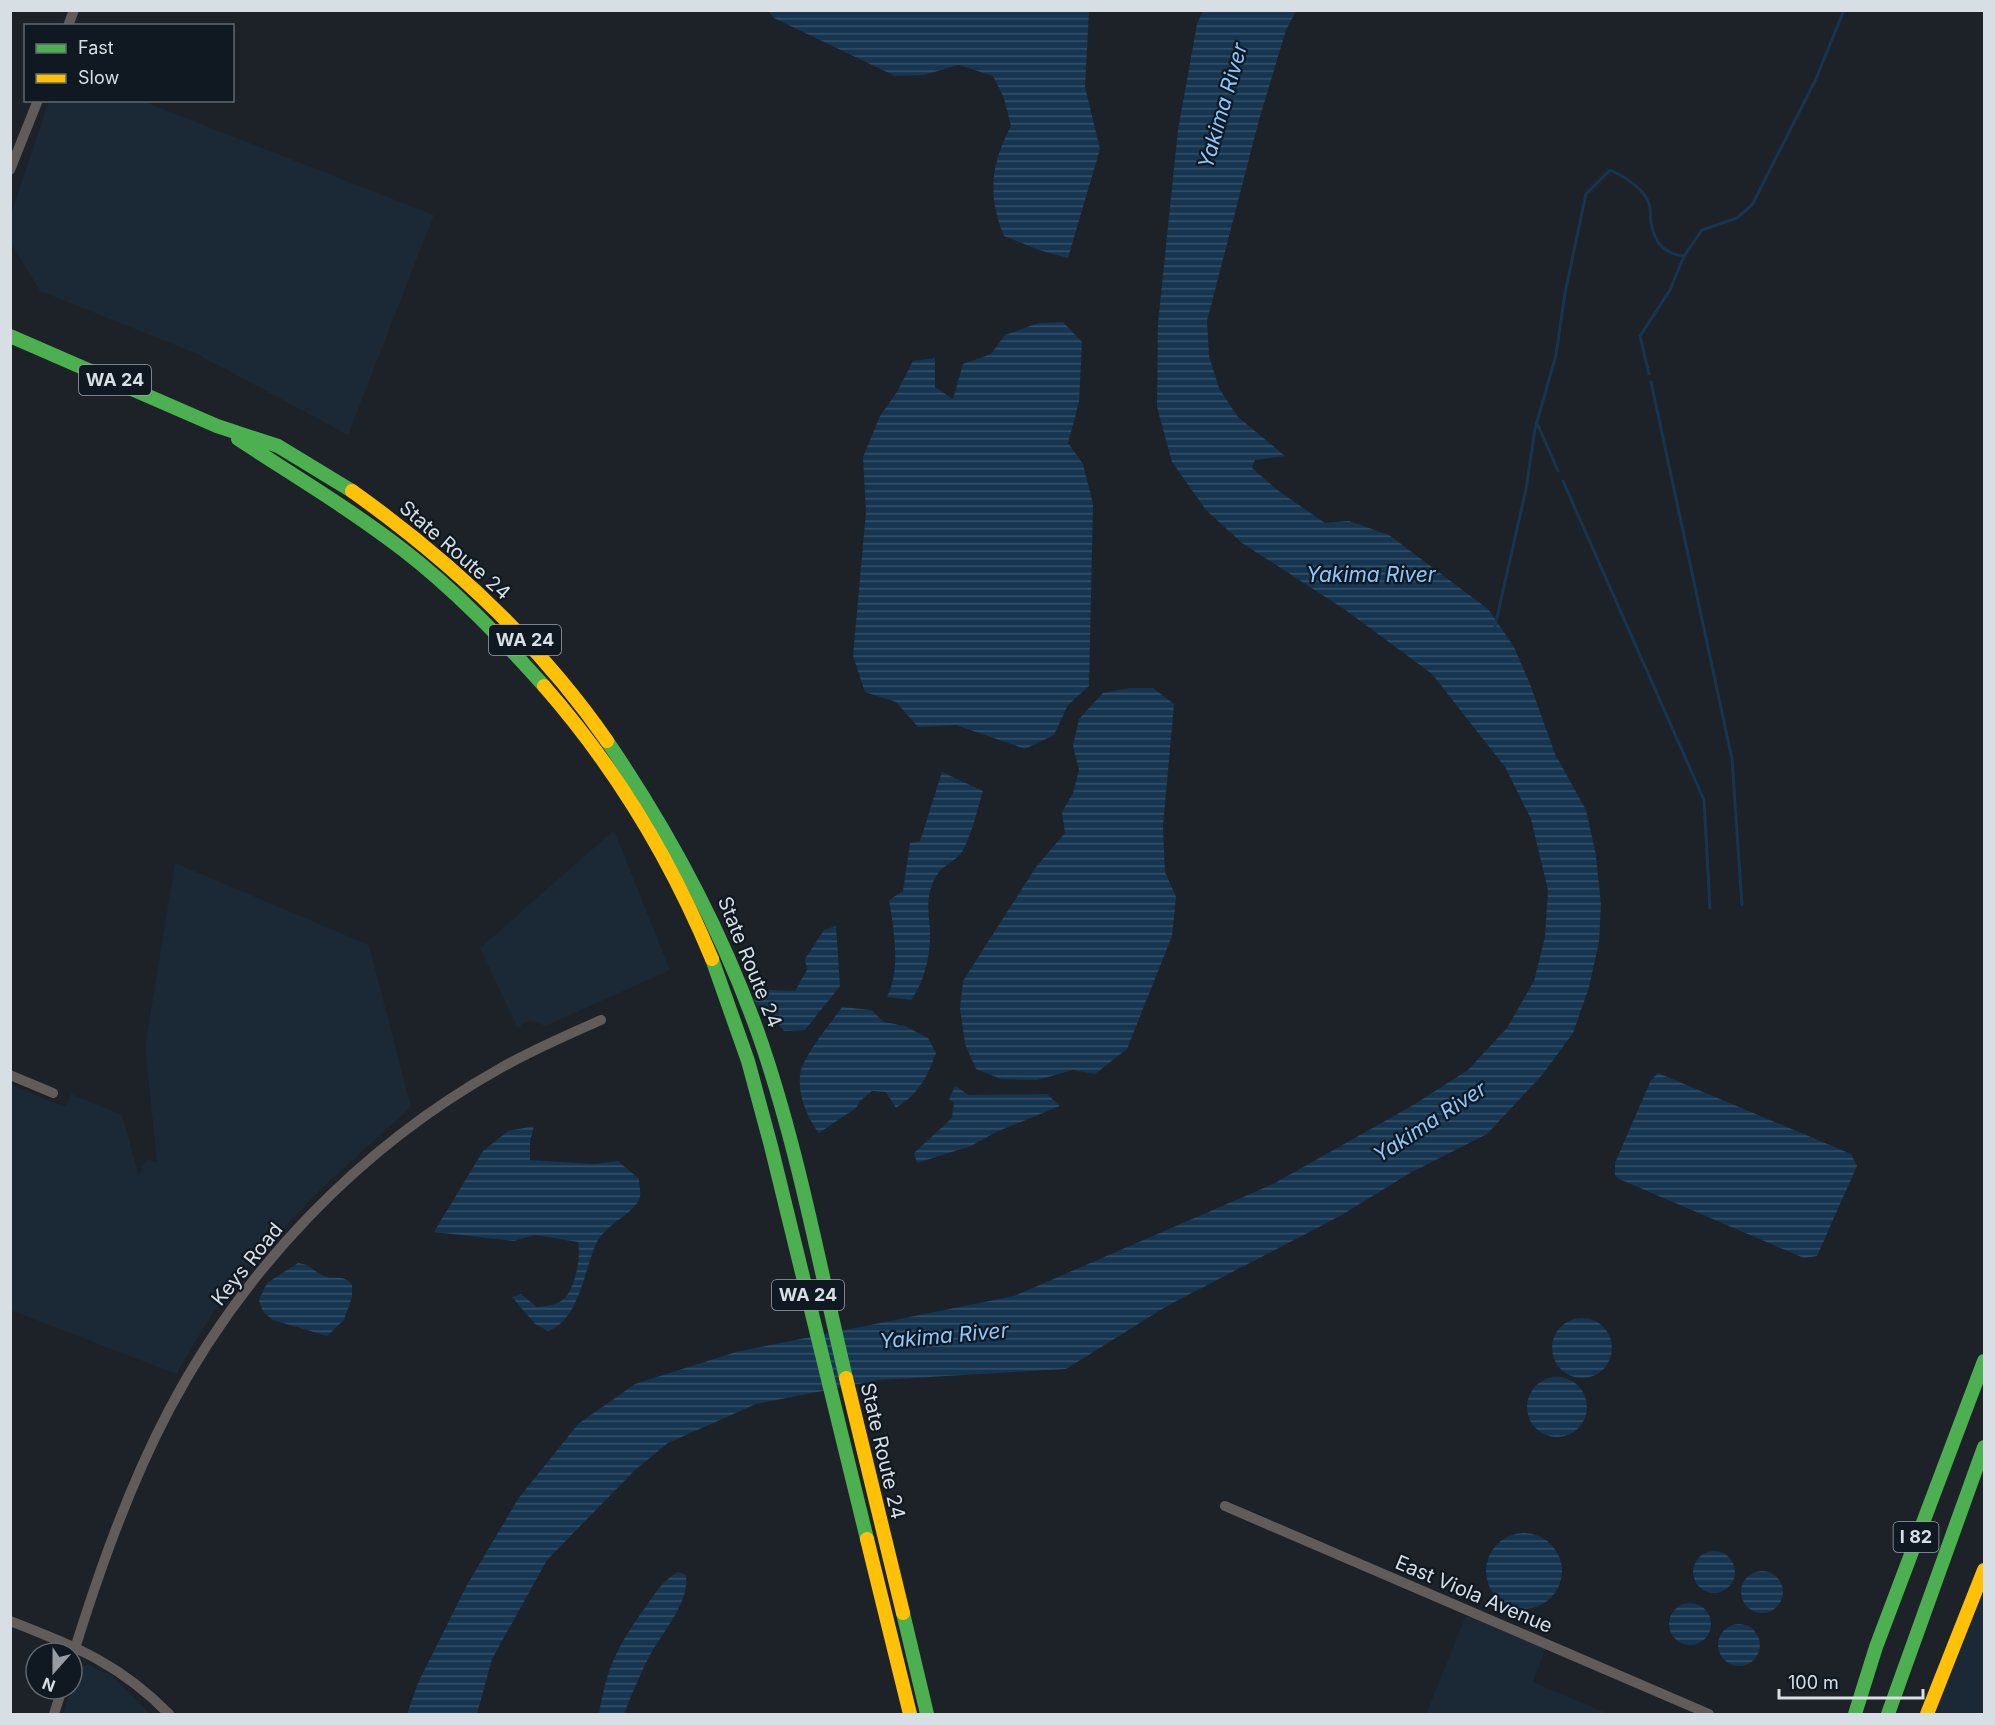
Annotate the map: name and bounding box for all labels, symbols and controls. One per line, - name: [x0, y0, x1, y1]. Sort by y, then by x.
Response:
- legend: [24, 24, 234, 102]
- text: Fast: [78, 37, 114, 58]
- water label: Yakima River: [1193, 39, 1253, 171]
- text: Slow: [78, 67, 119, 88]
- road number: WA 24: [79, 365, 151, 395]
- street label: State Route 24: [395, 495, 515, 605]
- water label: Yakima River: [1306, 562, 1437, 587]
- road number: WA 24: [489, 625, 561, 655]
- street label: State Route 24: [713, 893, 787, 1031]
- water label: Yakima River: [1369, 1075, 1492, 1167]
- street label: Keys Road: [206, 1218, 288, 1310]
- road number: WA 24: [772, 1280, 844, 1310]
- water label: Yakima River: [878, 1317, 1011, 1354]
- street label: State Route 24: [856, 1380, 910, 1522]
- road number: I 82: [1894, 1522, 1938, 1552]
- street label: East Viola Avenue: [1392, 1550, 1556, 1638]
- north arrow: [24, 1641, 84, 1701]
- scale bar: [1779, 1662, 1923, 1700]
- text: 100 m: [1788, 1672, 1839, 1693]
- text: N: [39, 1673, 58, 1697]

